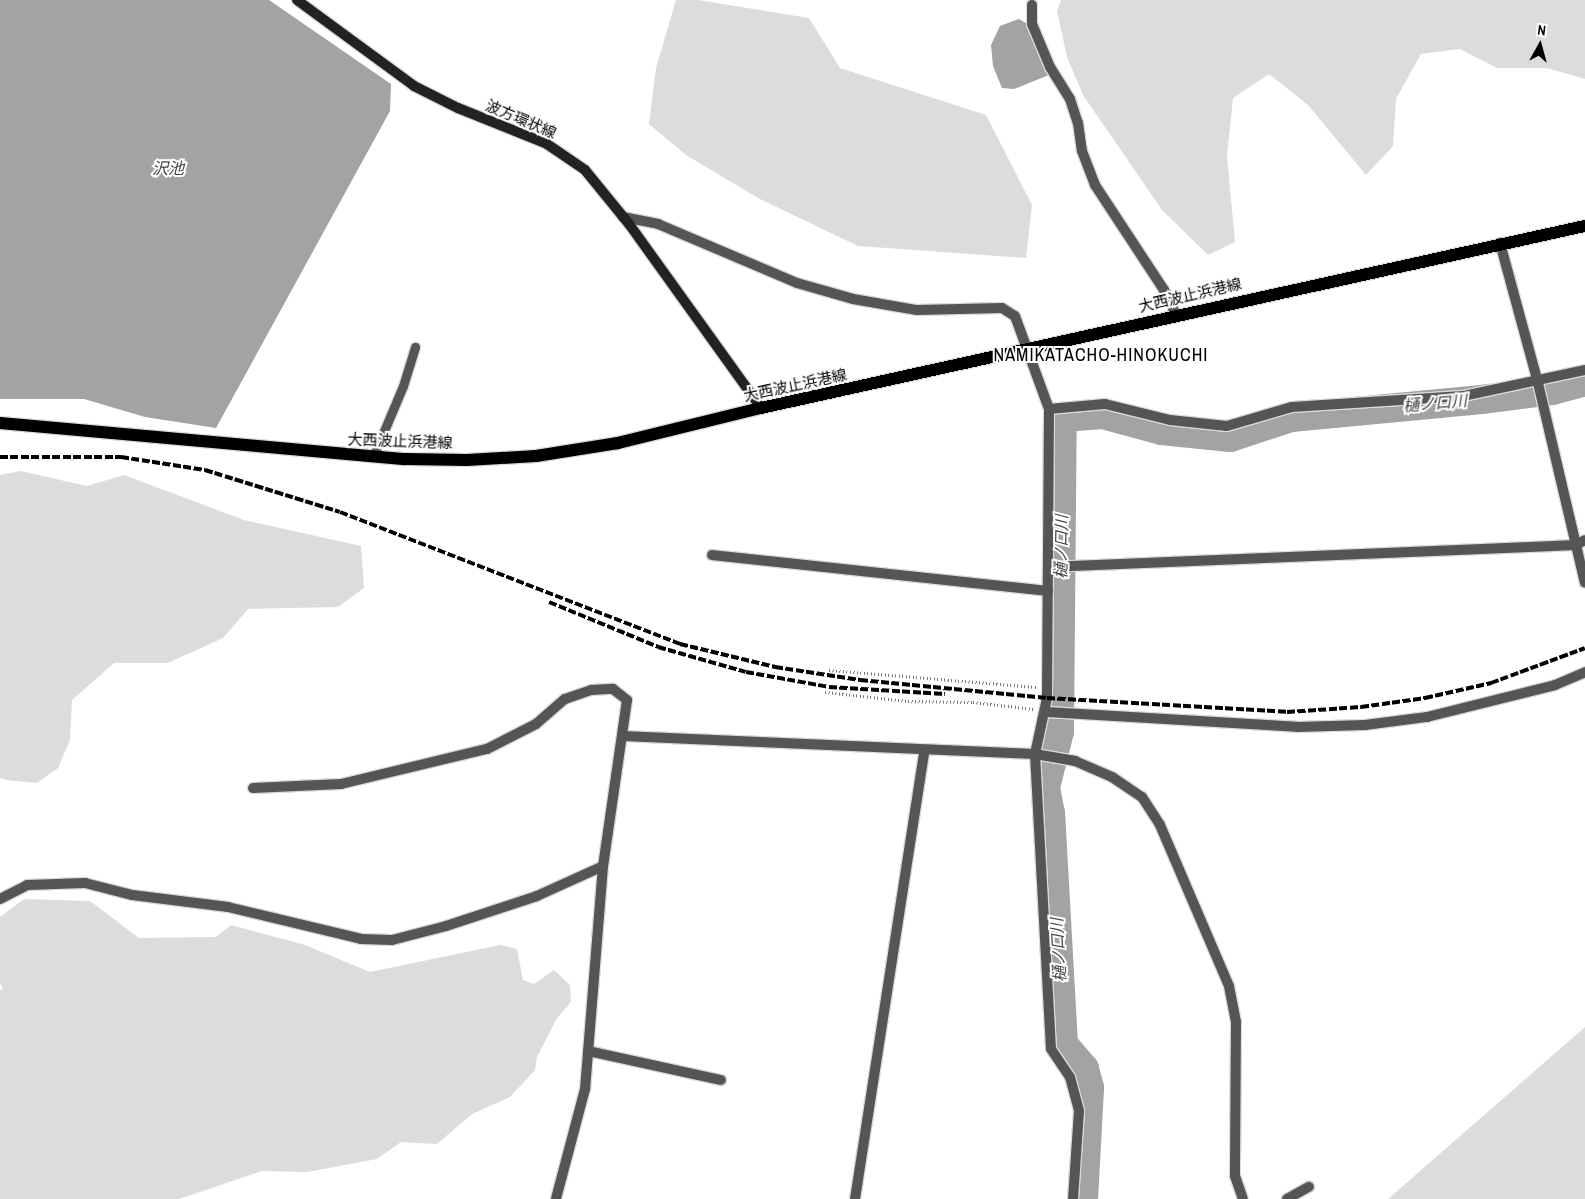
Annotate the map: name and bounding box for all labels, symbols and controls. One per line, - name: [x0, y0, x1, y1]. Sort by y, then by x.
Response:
- north arrow: [1515, 20, 1565, 70]
- text: N: [1537, 21, 1547, 40]
- street label: 波方環状線: [483, 96, 559, 142]
- water label: 沢池: [152, 158, 184, 178]
- street label: 大西波止浜港線: [1137, 274, 1243, 316]
- district label: NAMIKATACHO-HINOKUCHI: [991, 344, 1211, 366]
- street label: 大西波止浜港線: [742, 365, 848, 405]
- water label: 樋ノ口川: [1402, 391, 1468, 415]
- street label: 大西波止浜港線: [347, 430, 453, 452]
- water label: 樋ノ口川: [1051, 515, 1071, 579]
- water label: 樋ノ口川: [1047, 918, 1069, 982]

